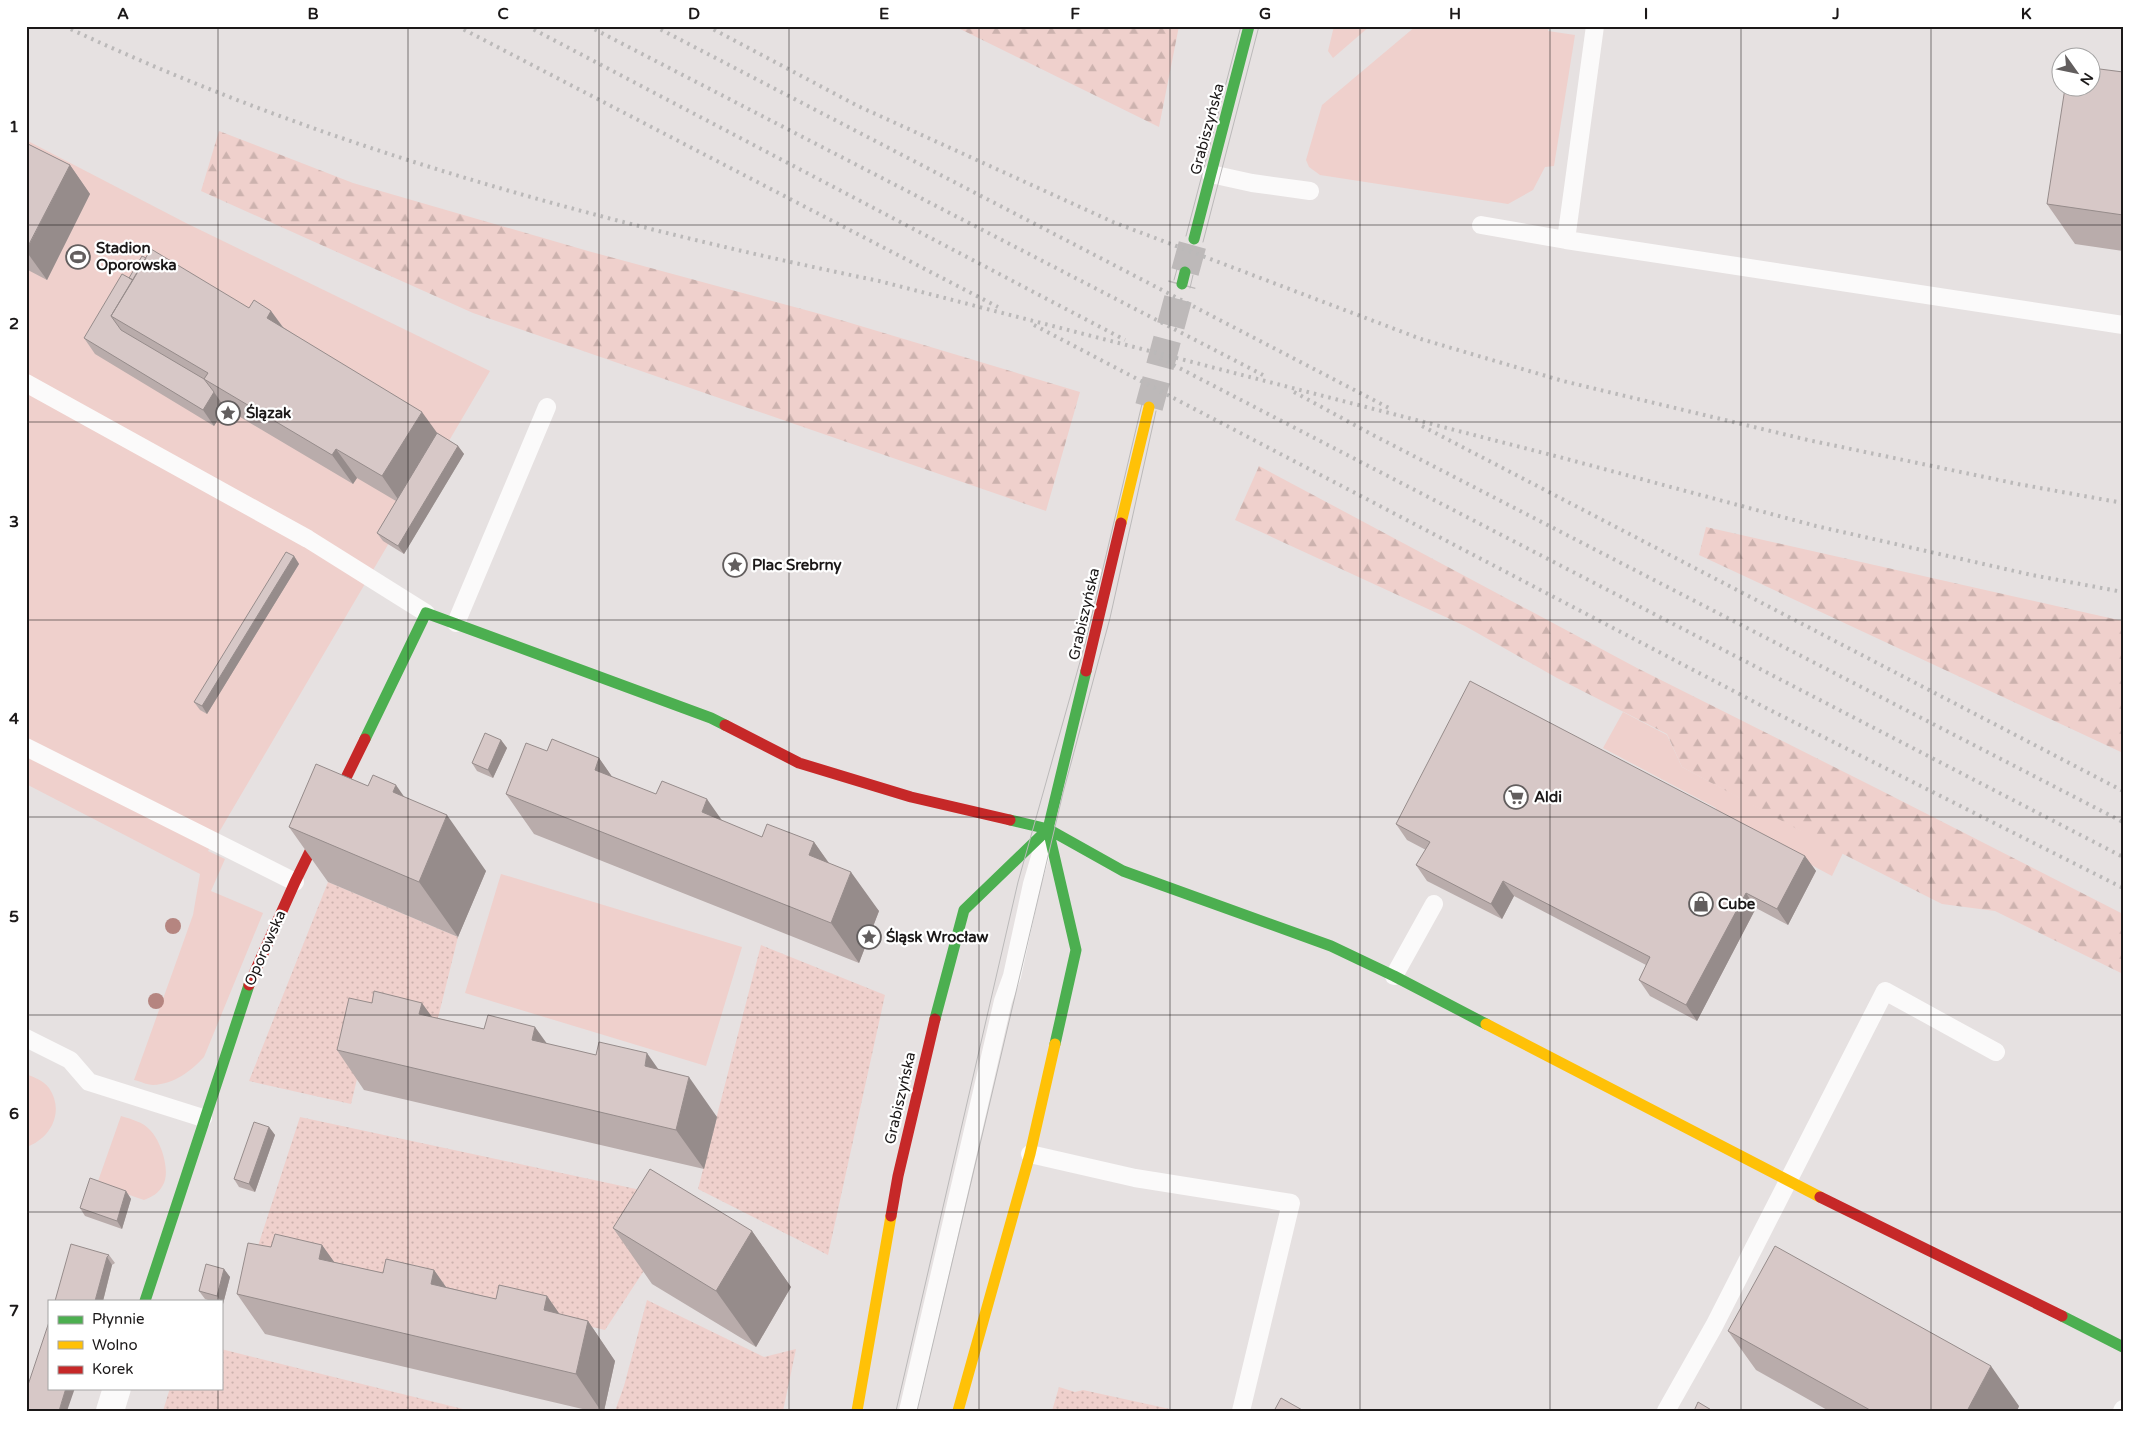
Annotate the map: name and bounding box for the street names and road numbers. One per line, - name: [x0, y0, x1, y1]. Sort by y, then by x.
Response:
- street label: Grabiszyńska: [1186, 81, 1228, 177]
- street label: Grabiszyńska: [1065, 566, 1103, 662]
- street label: Oporowska: [240, 907, 290, 989]
- street label: Grabiszyńska: [881, 1050, 919, 1146]

